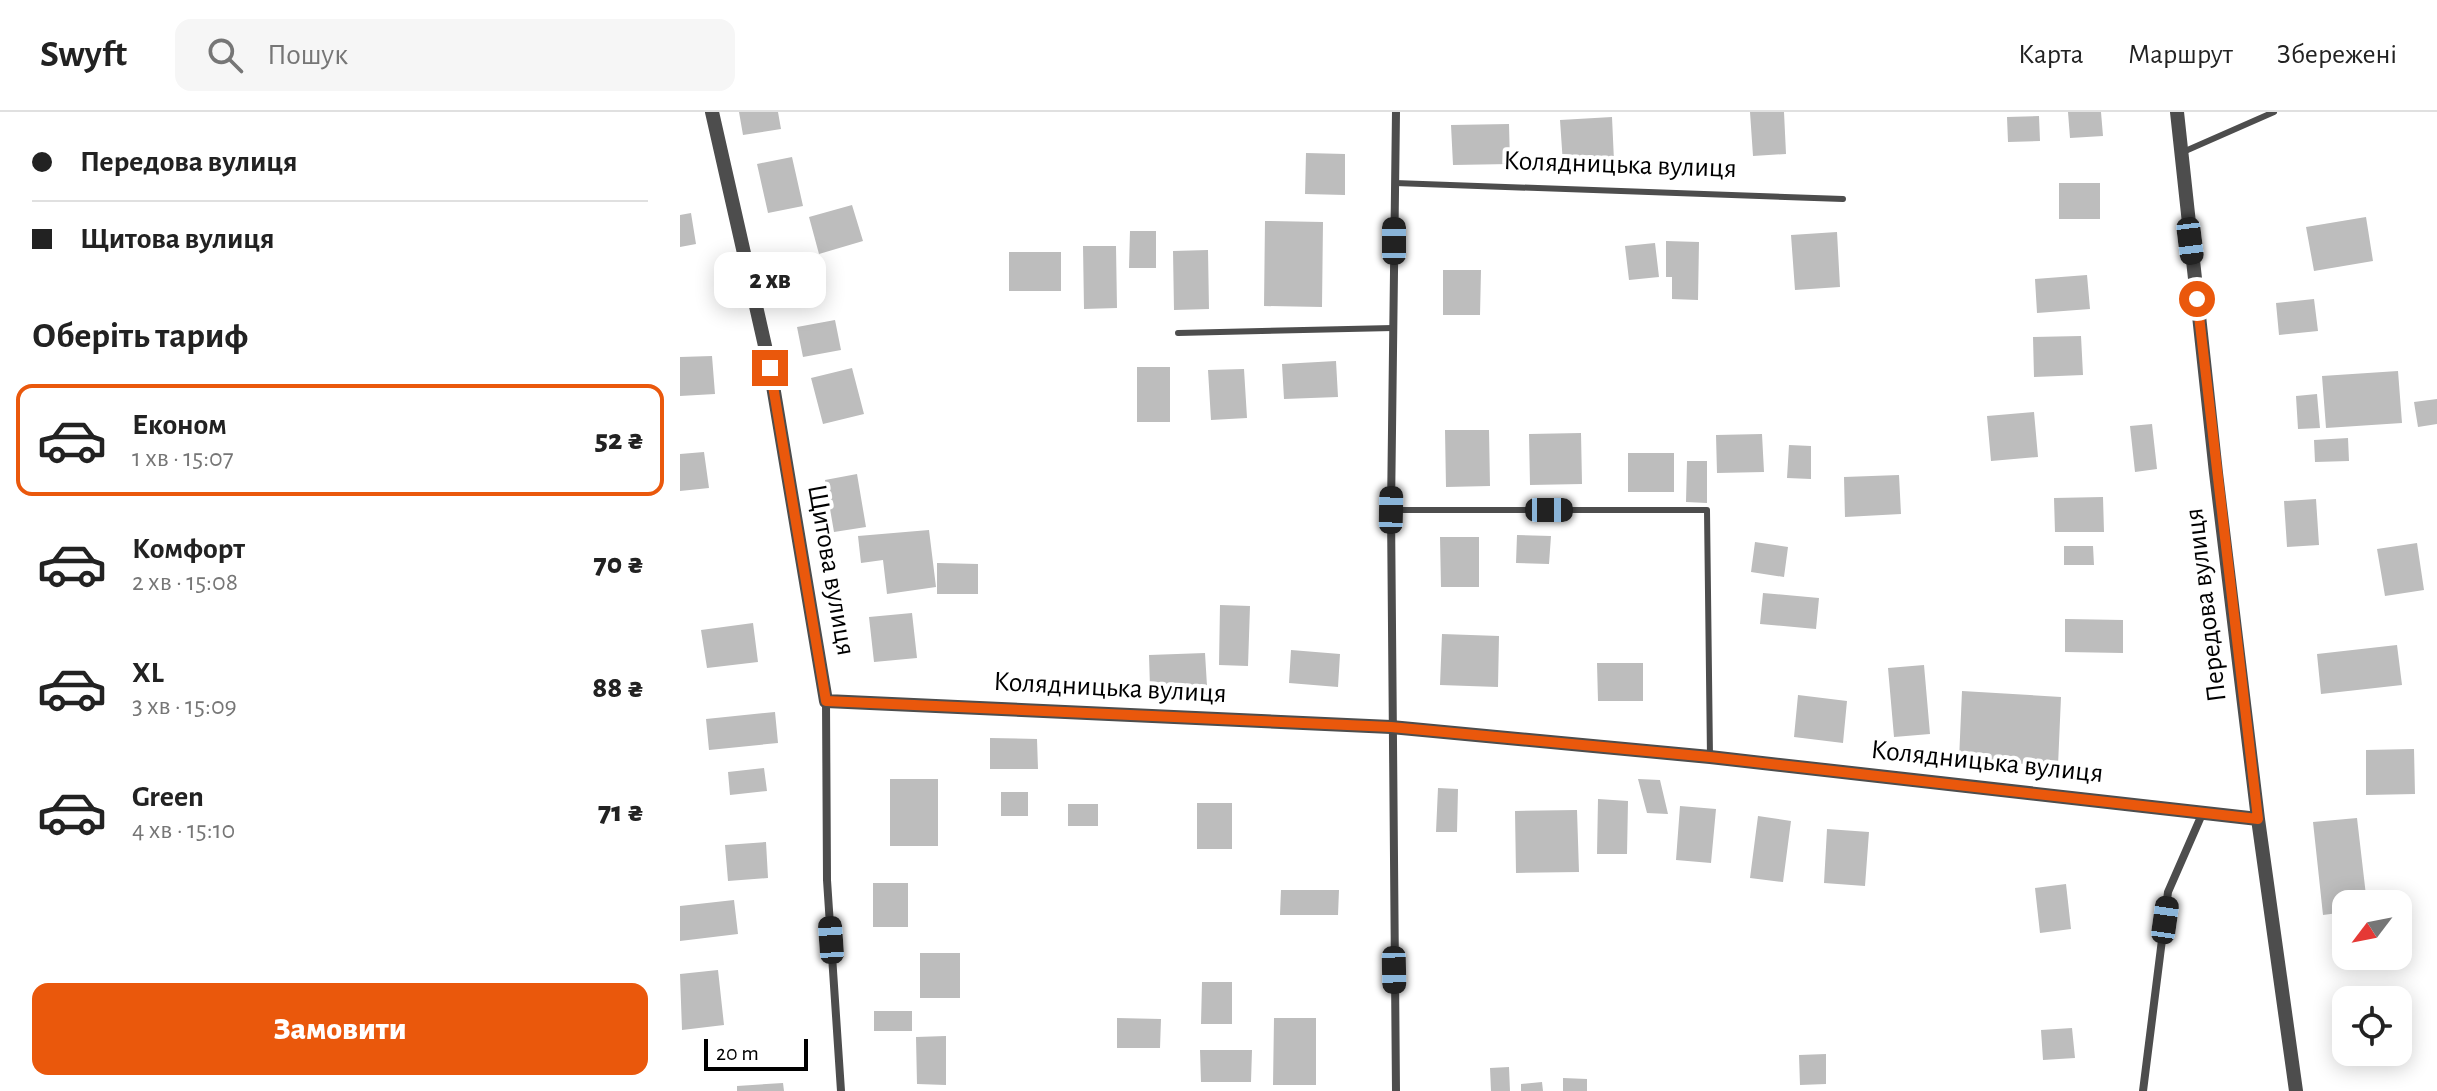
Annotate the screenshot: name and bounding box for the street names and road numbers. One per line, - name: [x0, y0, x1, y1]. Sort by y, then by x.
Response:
- street label: Колядницька вулиця: [1503, 147, 1737, 183]
- street label: Щитова вулиця: [802, 482, 860, 658]
- street label: Передова вулиця: [2180, 506, 2232, 704]
- street label: Колядницька вулиця: [993, 668, 1227, 708]
- street label: Колядницька вулиця: [1869, 736, 2105, 788]

